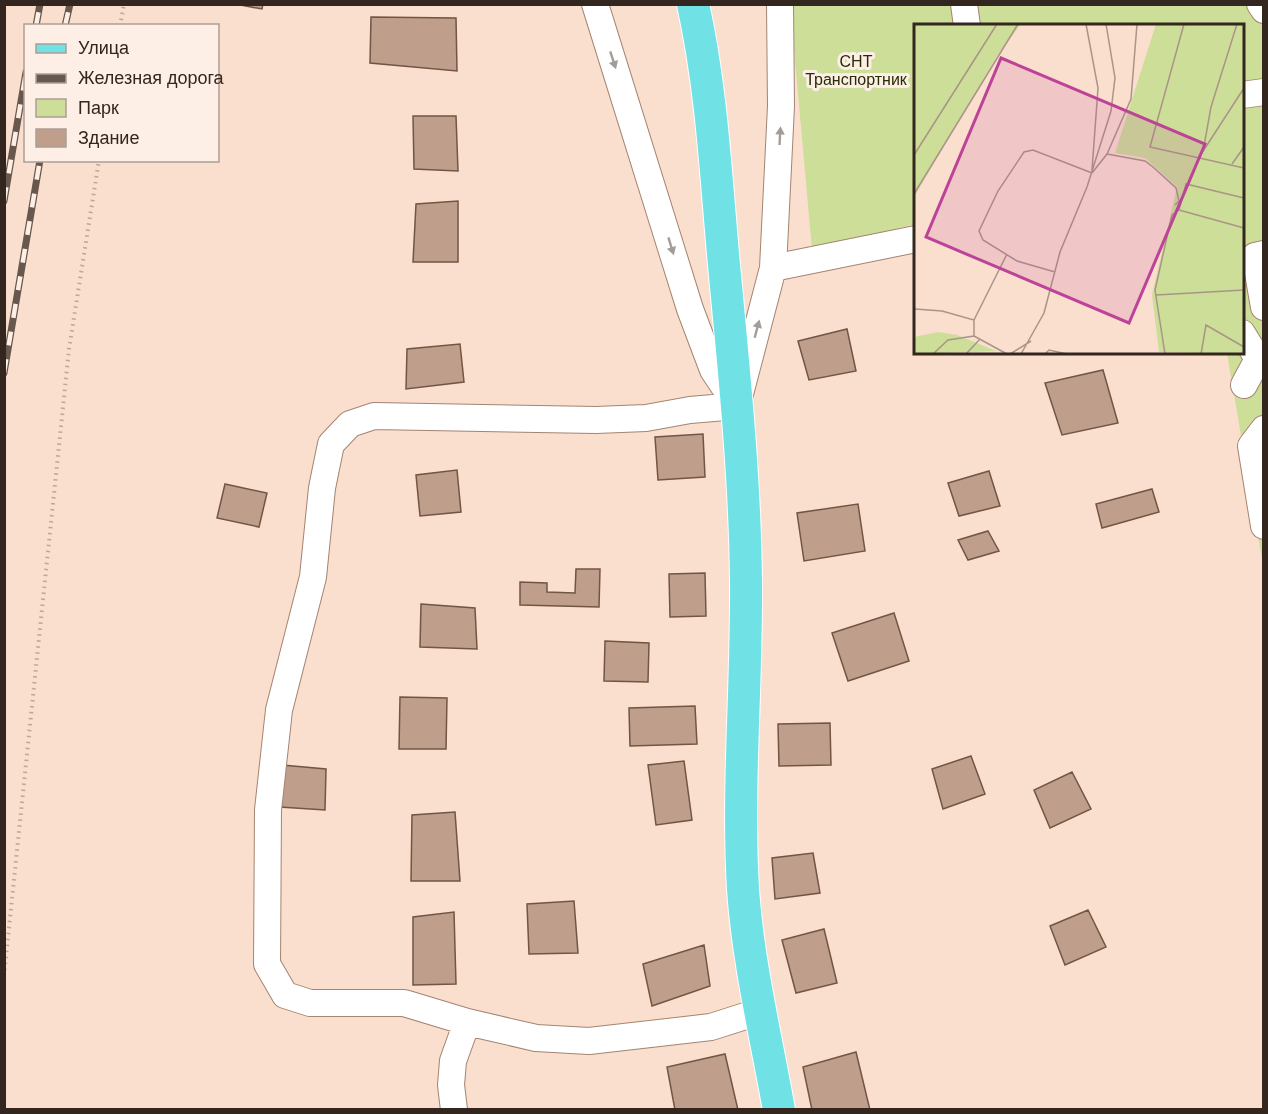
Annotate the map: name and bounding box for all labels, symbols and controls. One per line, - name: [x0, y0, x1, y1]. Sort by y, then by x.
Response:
- legend: [24, 24, 219, 162]
- inset map: [914, 24, 1244, 354]
- text: Улица: [78, 38, 130, 58]
- one-way arrow: [609, 51, 619, 69]
- park label: СНТ Транспортник: [805, 53, 908, 88]
- text: Железная дорога: [78, 68, 225, 88]
- text: Парк: [78, 98, 119, 118]
- one-way arrow: [775, 127, 784, 146]
- text: Здание: [78, 128, 139, 148]
- one-way arrow: [667, 237, 676, 255]
- one-way arrow: [753, 320, 762, 338]

